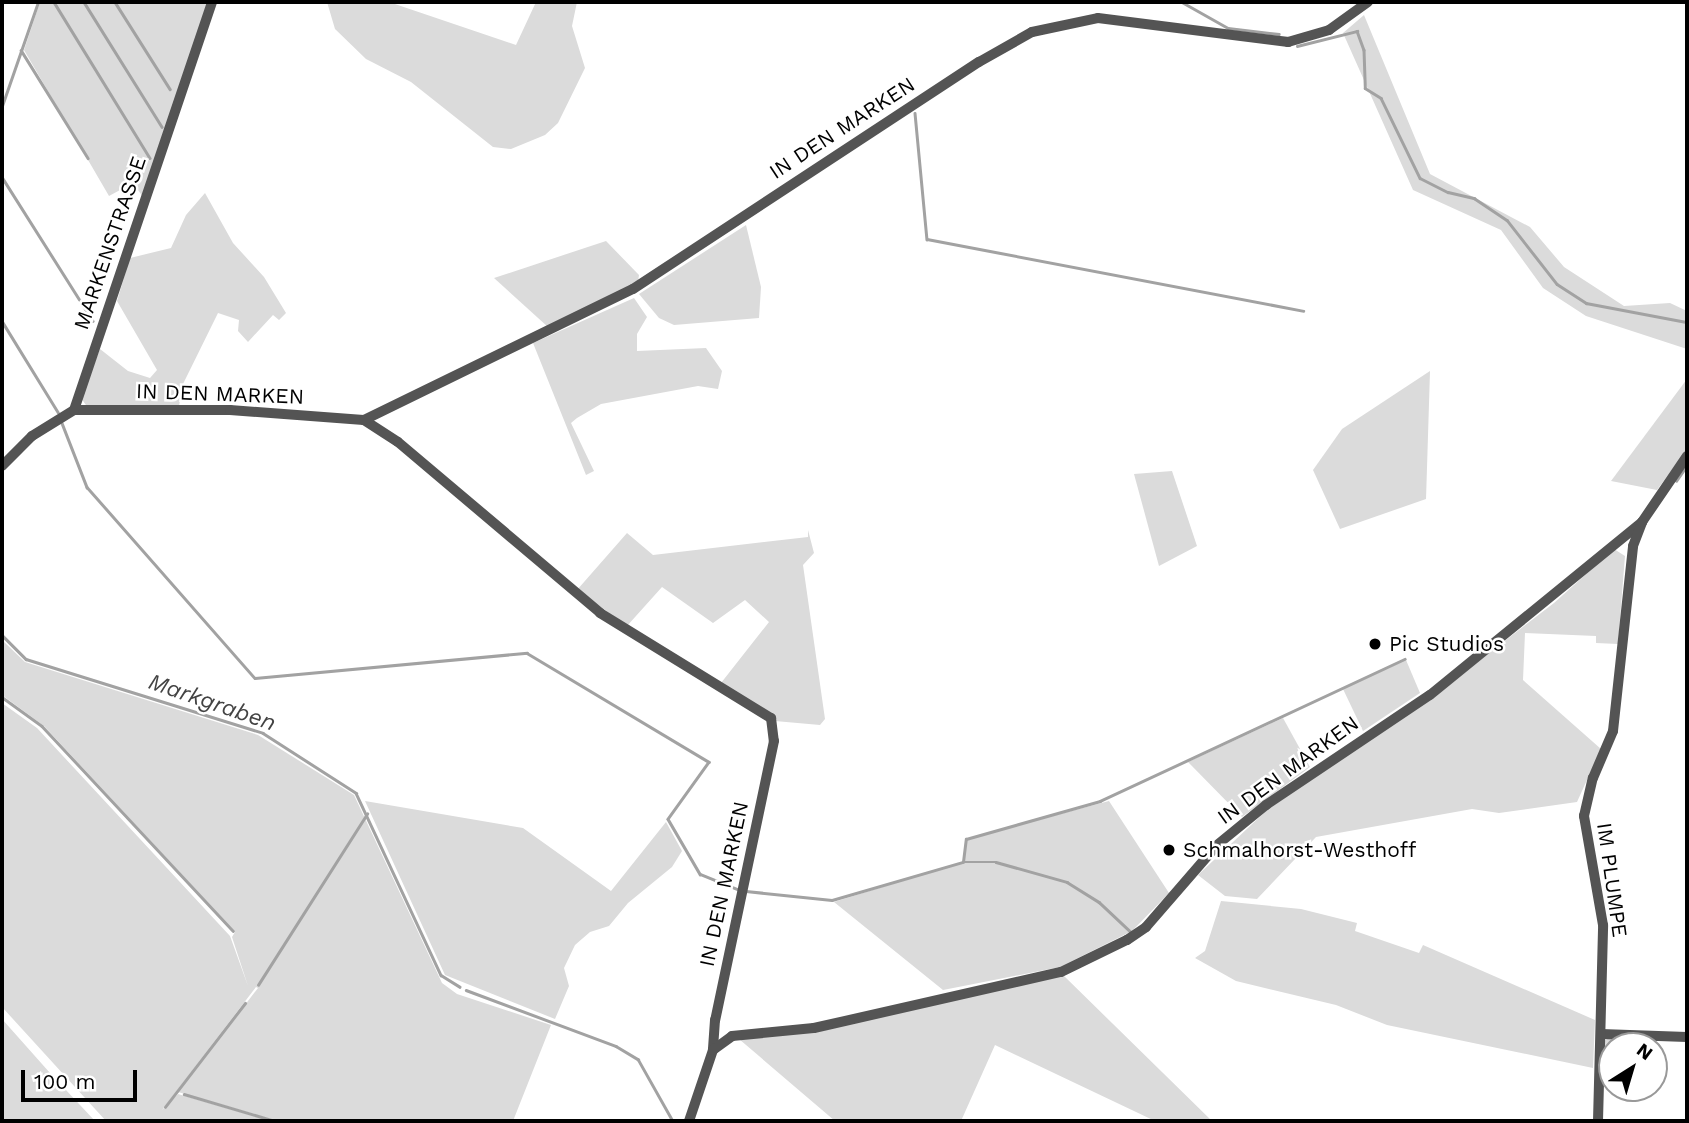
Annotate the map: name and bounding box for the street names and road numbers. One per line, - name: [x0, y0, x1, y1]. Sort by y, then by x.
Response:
- street label: IN DEN MARKEN: [765, 72, 919, 184]
- street label: MARKENSTRASSE: [68, 153, 152, 333]
- street label: IN DEN MARKEN: [135, 378, 305, 410]
- street label: IN DEN MARKEN: [1213, 710, 1363, 830]
- street label: IN DEN MARKEN: [694, 799, 754, 969]
- street label: IM PLUMPE: [1591, 821, 1633, 939]

